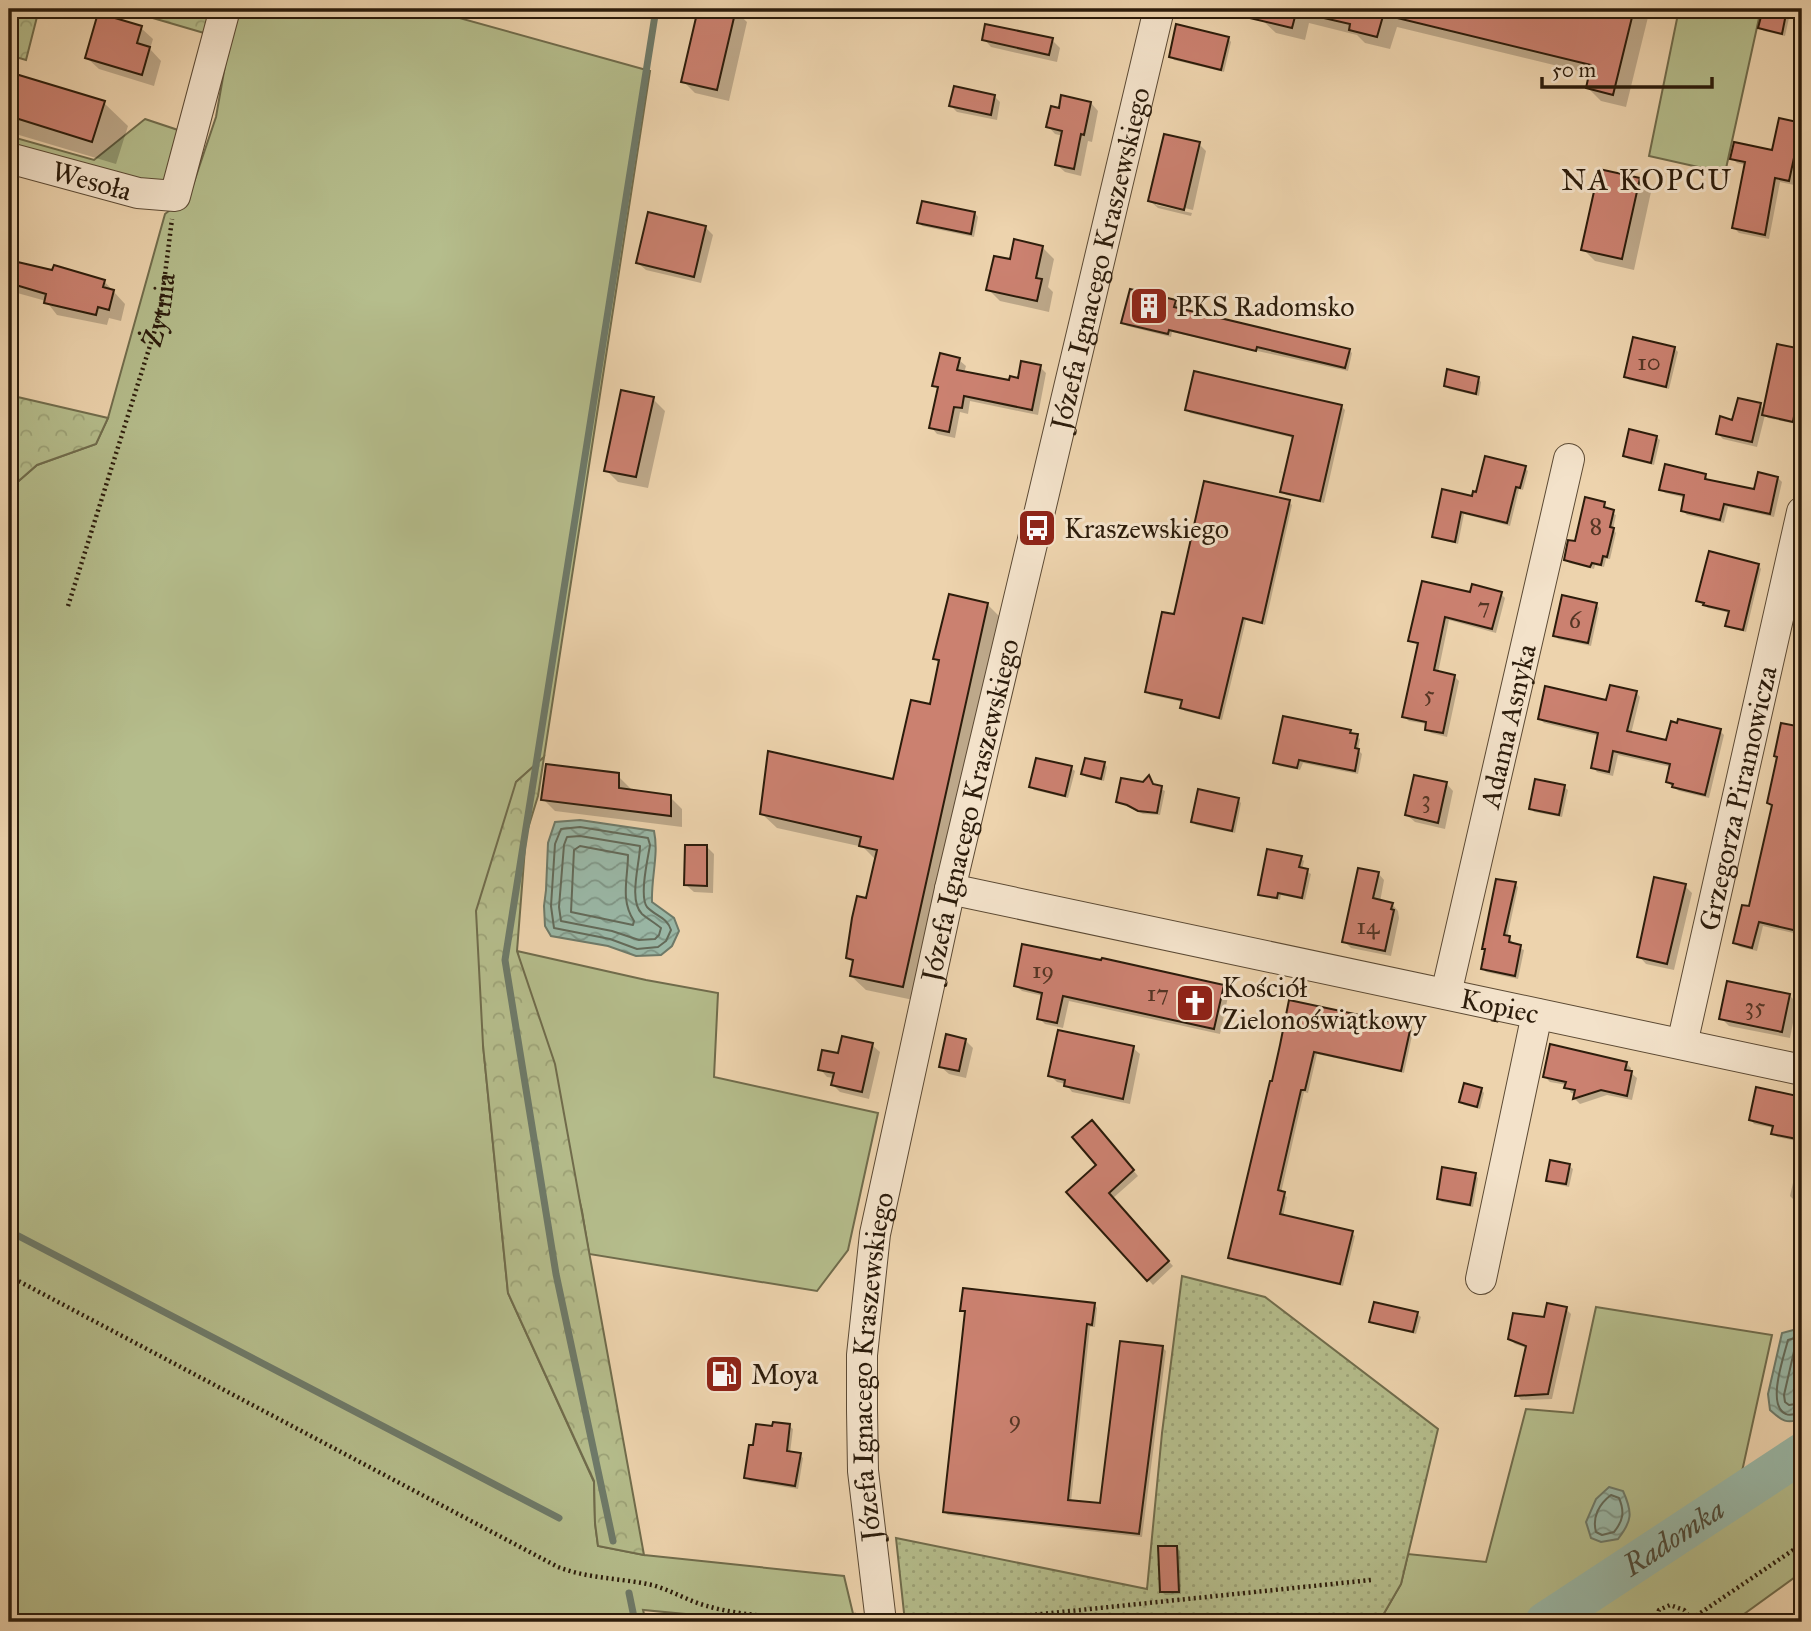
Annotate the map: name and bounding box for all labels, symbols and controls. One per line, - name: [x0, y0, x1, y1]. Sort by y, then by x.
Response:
- scale bar: [1542, 46, 1711, 90]
- text: 50 m: [1552, 57, 1597, 83]
- street label: Józefa Ignacego Kraszewskiego: [1042, 84, 1157, 436]
- street label: Wesoła: [48, 153, 136, 208]
- district label: NA KOPCU: [1561, 162, 1733, 198]
- street label: Żytnia: [133, 271, 183, 351]
- building icon: PKS Radomsko: [1128, 285, 1170, 327]
- place label: PKS Radomsko: [1176, 289, 1355, 324]
- house number: 10: [1637, 347, 1661, 377]
- bus stop icon: Kraszewskiego: [1016, 507, 1058, 549]
- place label: Kraszewskiego: [1064, 511, 1229, 546]
- house number: 8: [1590, 511, 1602, 541]
- house number: 7: [1478, 591, 1490, 621]
- house number: 6: [1569, 605, 1582, 635]
- street label: Józefa Ignacego Kraszewskiego: [912, 635, 1026, 988]
- street label: Adama Asnyka: [1472, 640, 1543, 813]
- street label: Grzegorza Piramowicza: [1691, 662, 1784, 934]
- house number: 5: [1423, 679, 1435, 709]
- house number: 3: [1421, 784, 1431, 814]
- house number: 14: [1357, 911, 1380, 941]
- house number: 19: [1032, 955, 1054, 985]
- place label: Kościół Zielonoświątkowy: [1222, 970, 1427, 1037]
- house number: 17: [1147, 978, 1169, 1008]
- street label: Kopiec: [1458, 980, 1542, 1031]
- church icon: Kościół Zielonoświątkowy: [1174, 982, 1216, 1024]
- house number: 35: [1745, 991, 1765, 1021]
- street label: Józefa Ignacego Kraszewskiego: [845, 1189, 901, 1546]
- fuel station icon: Moya: [703, 1353, 745, 1395]
- place label: Moya: [751, 1357, 819, 1392]
- house number: 9: [1009, 1404, 1021, 1434]
- water label: Radomka: [1615, 1491, 1731, 1584]

